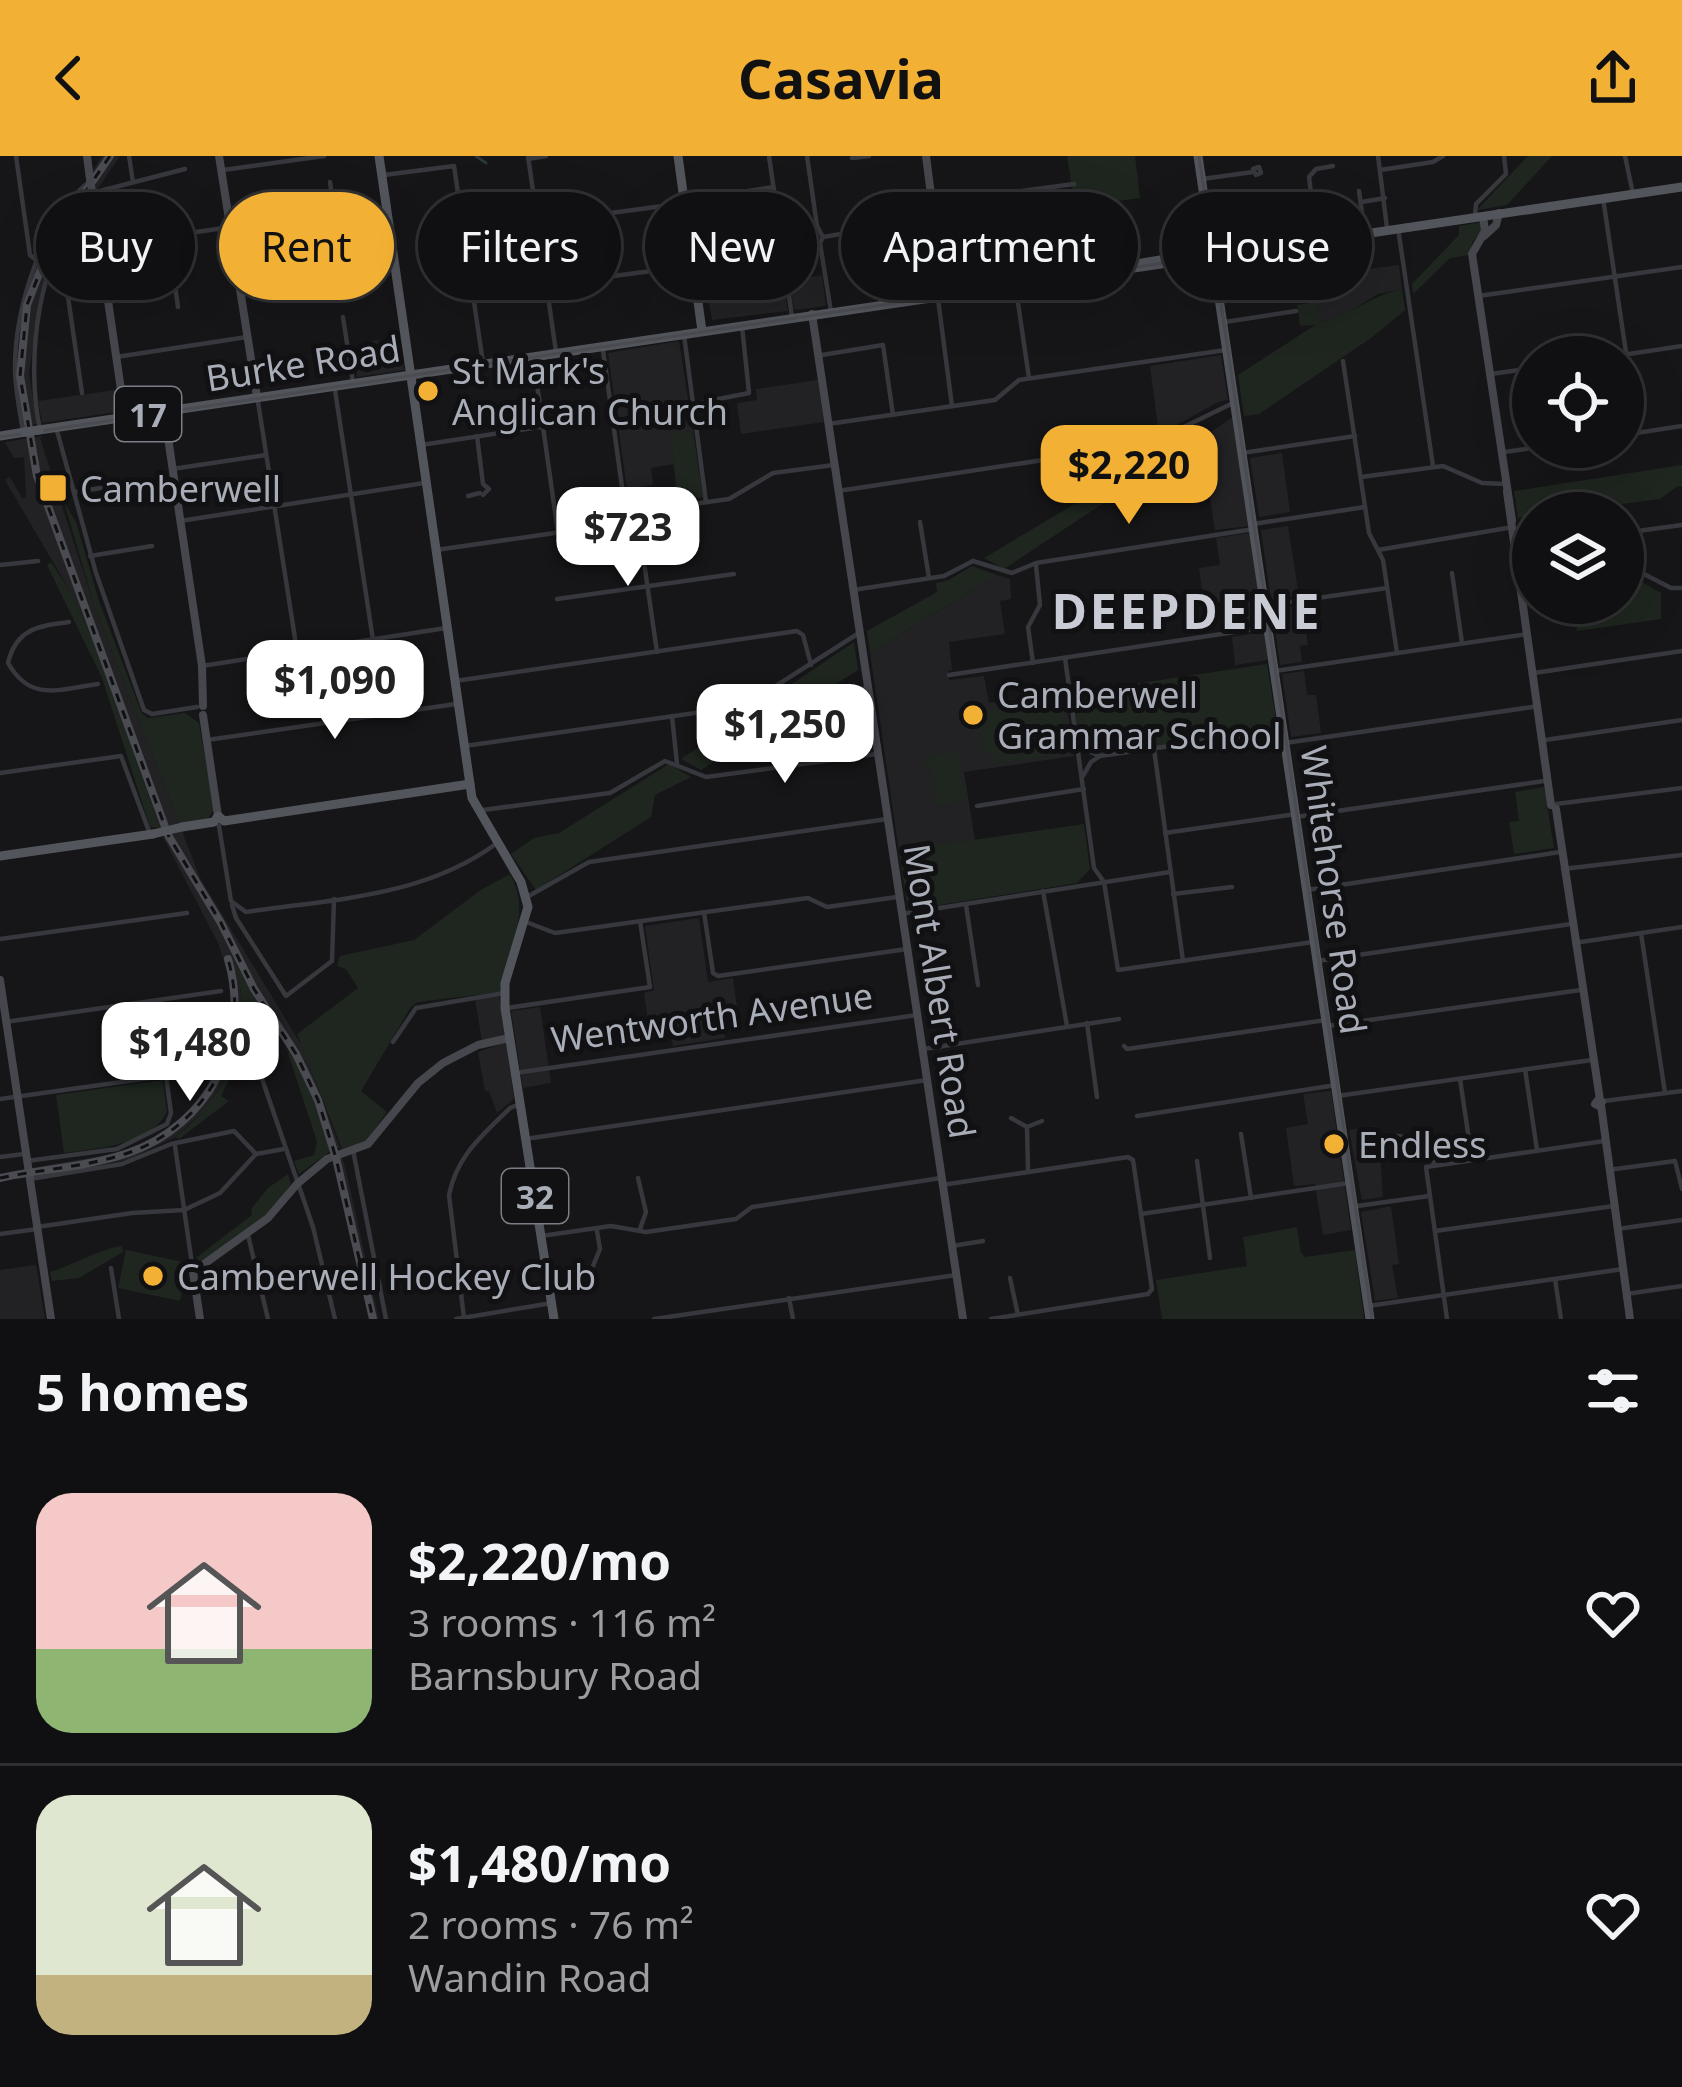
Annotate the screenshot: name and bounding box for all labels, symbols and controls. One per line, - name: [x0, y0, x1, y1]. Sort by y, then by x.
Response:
- text: Casavia: [738, 41, 944, 115]
- icon: back: [36, 45, 102, 111]
- icon: share: [1580, 45, 1646, 111]
- chip: Buy: [36, 192, 195, 300]
- chip: Rent: [219, 192, 394, 300]
- chip: Filters: [418, 192, 621, 300]
- chip: New: [645, 192, 817, 300]
- chip: Apartment: [841, 192, 1138, 300]
- chip: House: [1162, 192, 1372, 300]
- street label: Burke Road: [202, 323, 404, 403]
- map controls: [1512, 336, 1644, 624]
- button: locate: [1512, 336, 1644, 468]
- place label: St Mark's Anglican Church: [452, 346, 728, 436]
- marker: St Mark's Anglican Church: [415, 378, 441, 404]
- road number: 17: [115, 387, 181, 441]
- pin: $2,220: [1031, 425, 1227, 527]
- text: $2,220: [1068, 437, 1190, 490]
- place label: Camberwell: [80, 464, 281, 513]
- marker: Camberwell: [37, 472, 69, 504]
- pin: $723: [557, 487, 699, 589]
- button: layers: [1512, 492, 1644, 624]
- text: $723: [583, 499, 673, 552]
- district label: DEEPDENE: [1052, 578, 1322, 643]
- pin: $1,090: [237, 640, 433, 742]
- text: $1,090: [274, 652, 396, 705]
- place label: Camberwell Grammar School: [997, 670, 1281, 760]
- pin: $1,250: [687, 684, 883, 786]
- text: $1,250: [724, 696, 846, 749]
- marker: Camberwell Grammar School: [960, 702, 986, 728]
- street label: Whitehorse Road: [1290, 743, 1378, 1037]
- street label: Mont Albert Road: [893, 840, 987, 1142]
- street label: Wentworth Avenue: [548, 970, 876, 1064]
- pin: $1,480: [92, 1002, 288, 1104]
- text: $1,480: [129, 1014, 251, 1067]
- place label: Endless: [1358, 1120, 1486, 1169]
- marker: Endless: [1321, 1131, 1347, 1157]
- road number: 32: [502, 1169, 568, 1223]
- place label: Camberwell Hockey Club: [177, 1252, 596, 1301]
- marker: Camberwell Hockey Club: [140, 1263, 166, 1289]
- text: 5 homes: [36, 1356, 249, 1426]
- icon: filters: [1580, 1358, 1646, 1424]
- text: $2,220/mo: [408, 1525, 671, 1595]
- icon: home: [132, 1541, 276, 1685]
- icon: heart: [1580, 1580, 1646, 1646]
- text: 3 rooms · 116 m²: [408, 1595, 716, 1648]
- text: Barnsbury Road: [408, 1648, 702, 1701]
- text: $1,480/mo: [408, 1827, 671, 1897]
- icon: home: [132, 1843, 276, 1987]
- icon: heart: [1580, 1882, 1646, 1948]
- text: 2 rooms · 76 m²: [408, 1897, 694, 1950]
- text: Wandin Road: [408, 1950, 651, 2003]

